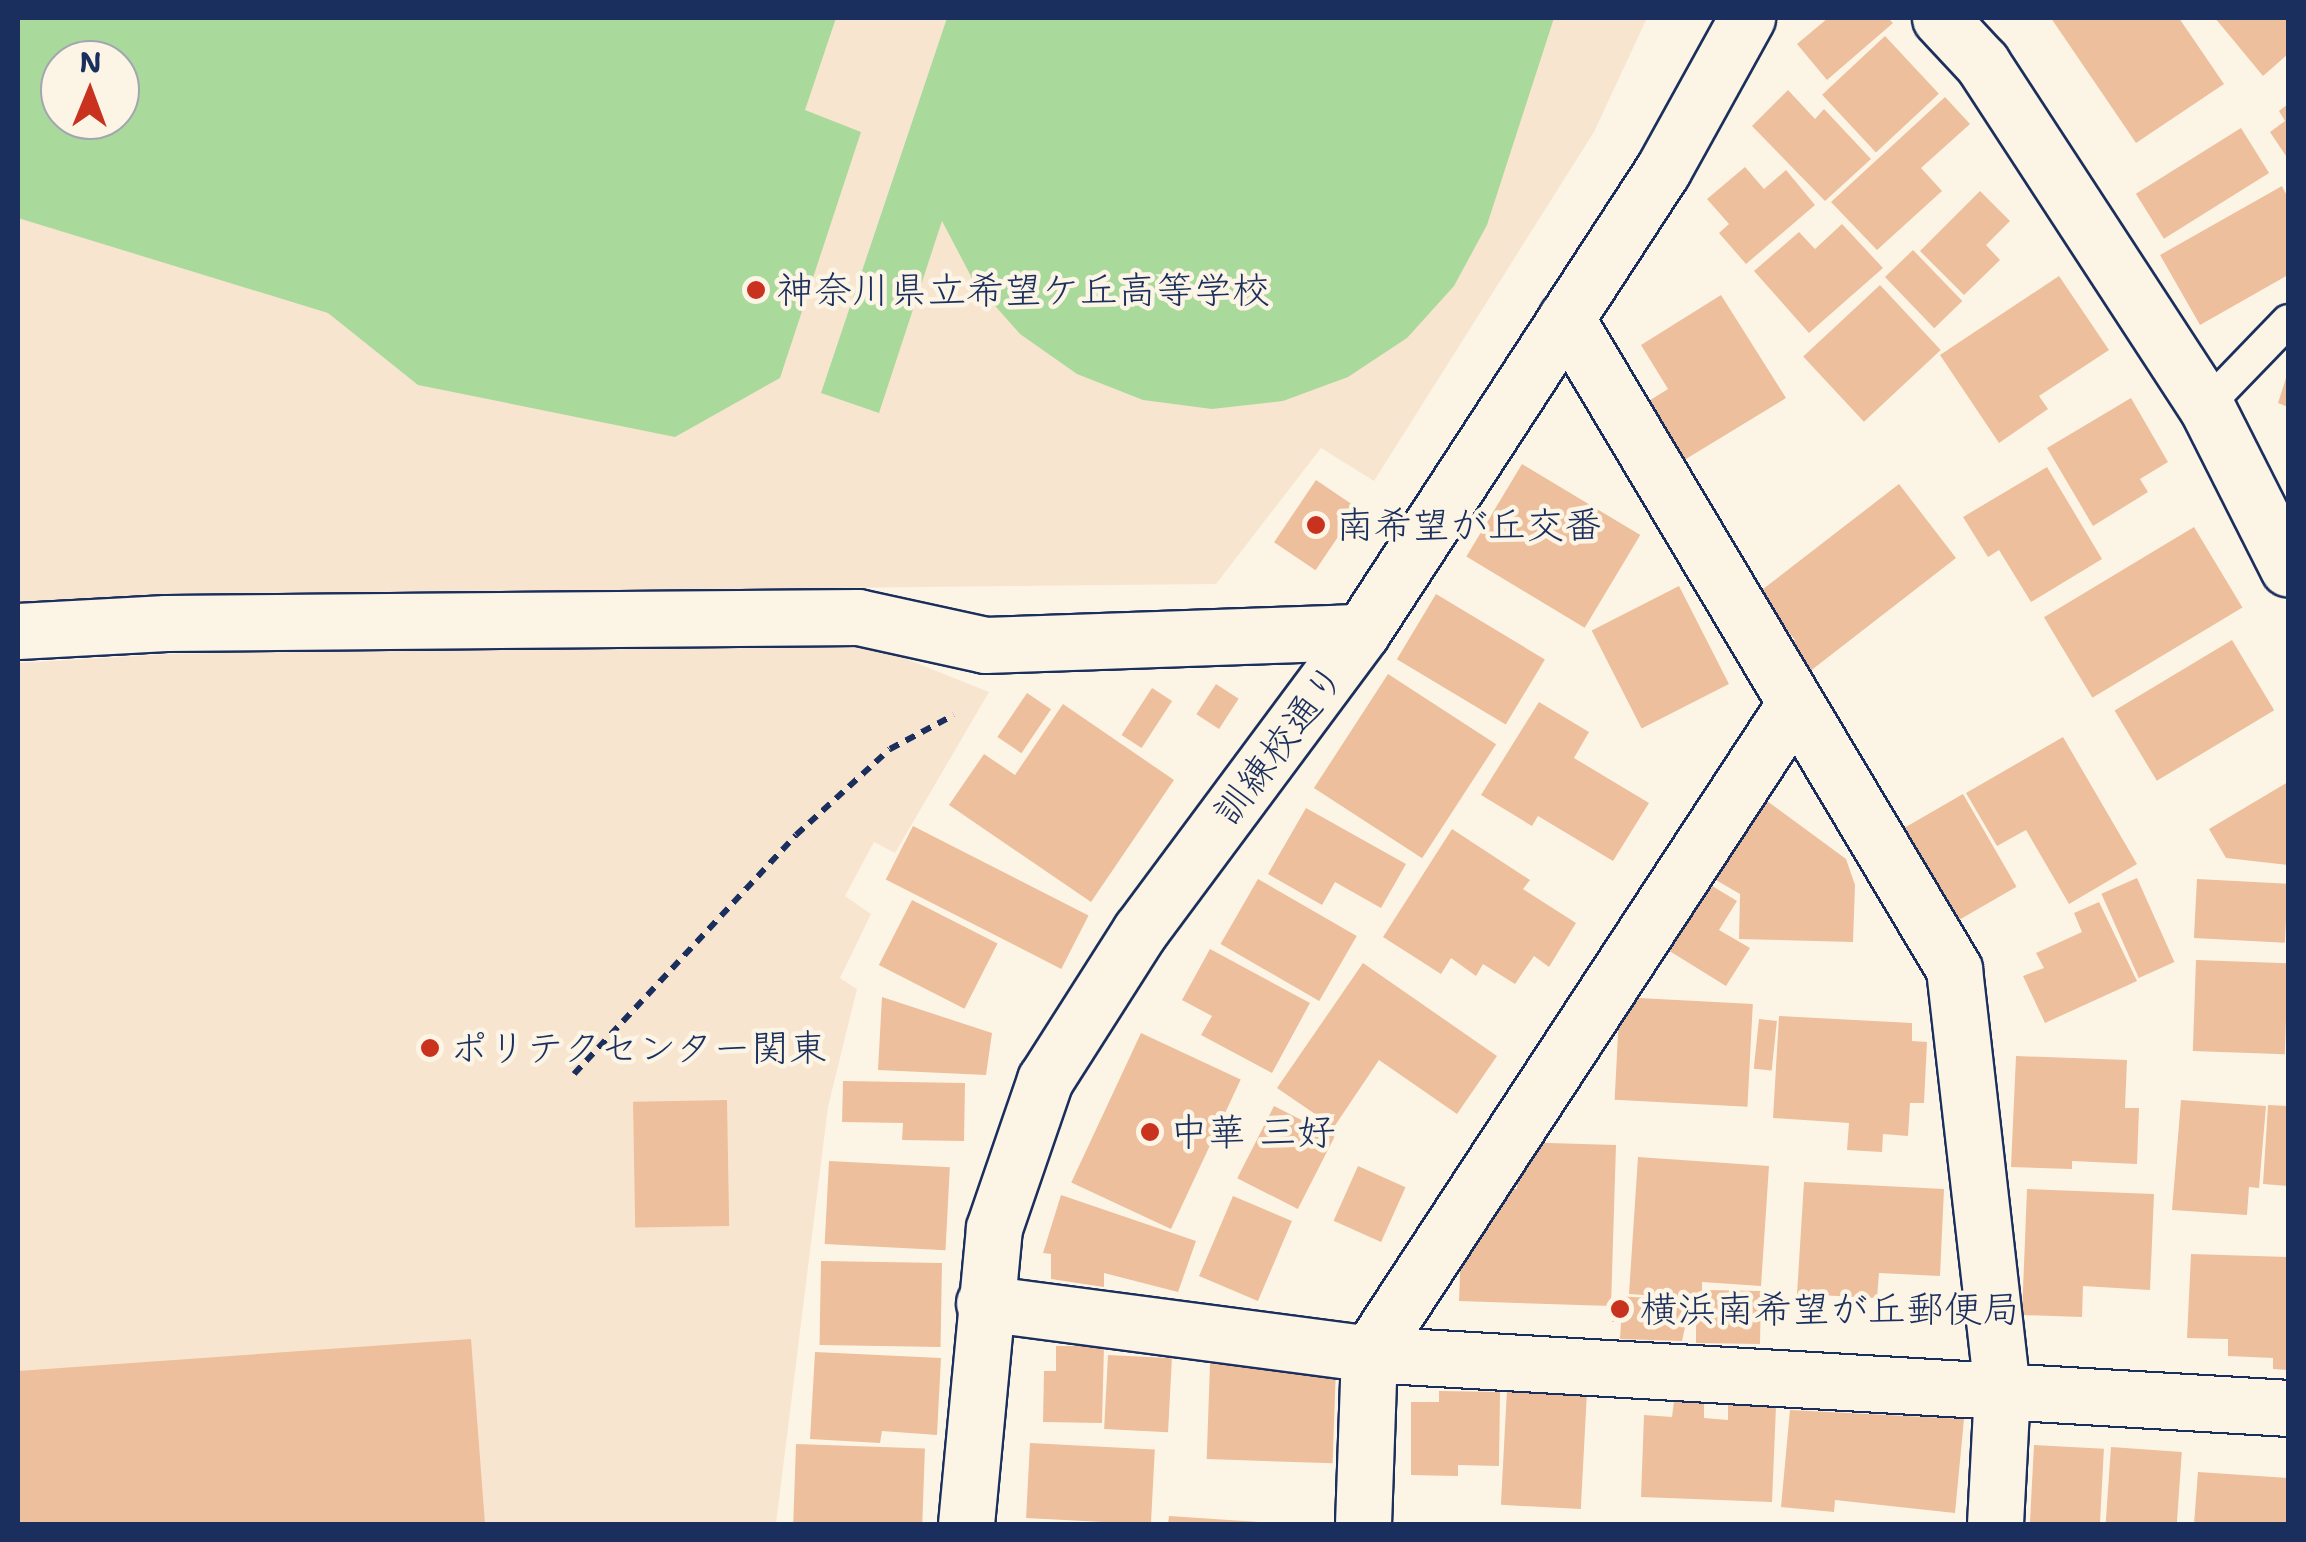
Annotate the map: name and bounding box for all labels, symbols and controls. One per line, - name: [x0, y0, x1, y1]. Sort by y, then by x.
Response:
- north arrow: [40, 40, 140, 140]
- text: N: [79, 43, 102, 81]
- place label: 神奈川県立希望ケ丘高等学校: [776, 267, 1270, 313]
- marker: 神奈川県立希望ケ丘高等学校: [745, 279, 767, 301]
- place label: 南希望が丘交番: [1336, 502, 1602, 548]
- marker: 南希望が丘交番: [1305, 514, 1327, 536]
- street label: 訓練校通り: [1204, 654, 1354, 834]
- place label: ポリテクセンター関東: [450, 1025, 830, 1071]
- marker: ポリテクセンター関東: [419, 1037, 441, 1059]
- place label: 中華 三好: [1170, 1109, 1335, 1155]
- marker: 中華 三好: [1139, 1121, 1161, 1143]
- place label: 横浜南希望が丘郵便局: [1640, 1286, 2020, 1332]
- marker: 横浜南希望が丘郵便局: [1609, 1298, 1631, 1320]

